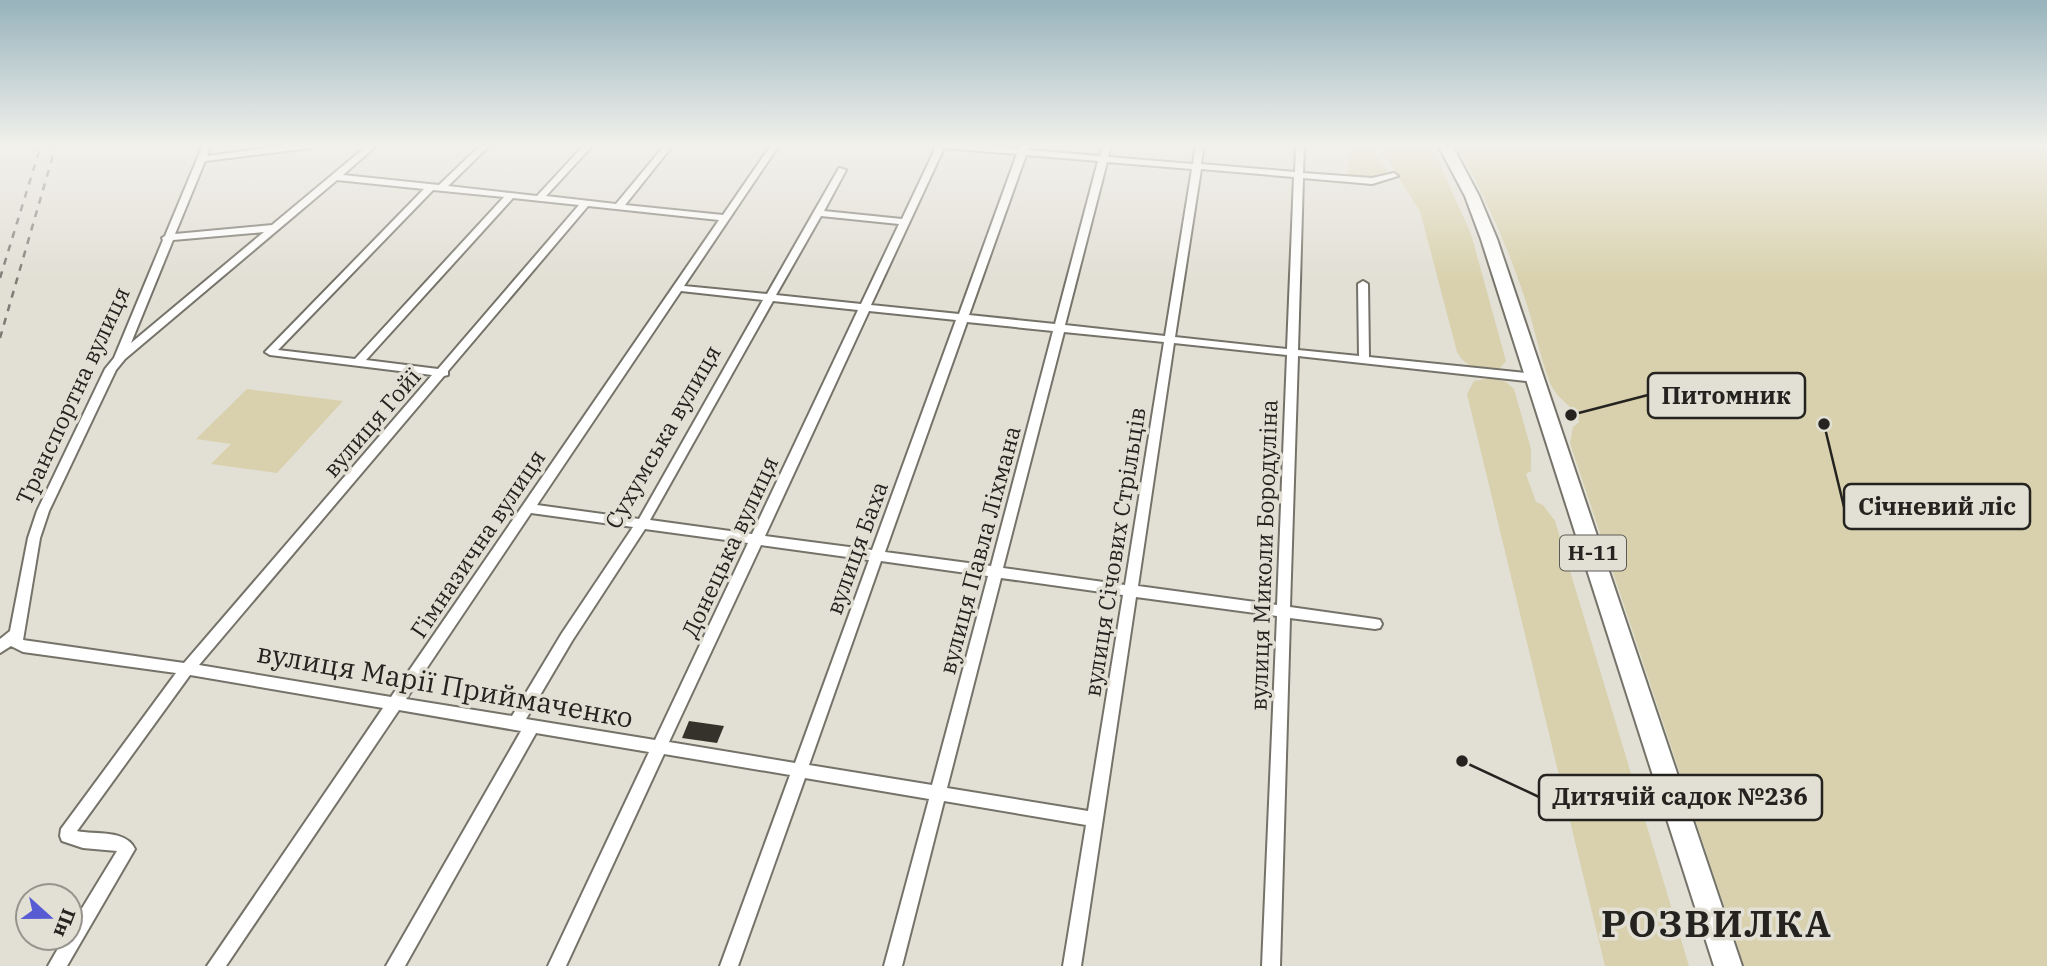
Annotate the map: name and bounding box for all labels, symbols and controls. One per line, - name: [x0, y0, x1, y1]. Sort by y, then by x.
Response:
- street label: Транспортна вулиця: [8, 282, 136, 509]
- street label: Сухумська вулиця: [597, 339, 727, 534]
- street label: вулиця Гойї: [316, 361, 427, 483]
- callout: Питомник: [1648, 373, 1805, 418]
- text: Питомник: [1661, 379, 1791, 411]
- street label: вулиця Миколи Бородуліна: [1243, 399, 1283, 711]
- street label: вулиця Січових Стрільців: [1076, 405, 1152, 699]
- street label: вулиця Павла Ліхмана: [931, 422, 1027, 677]
- street label: Гімназична вулиця: [403, 443, 551, 643]
- street label: Донецька вулиця: [674, 451, 784, 642]
- street label: вулиця Баха: [818, 477, 894, 618]
- callout: Січневий ліс: [1844, 484, 2030, 529]
- text: Січневий ліс: [1858, 490, 2016, 522]
- road number: Н-11: [1560, 536, 1626, 570]
- street label: вулиця Марії Приймаченко: [254, 633, 636, 736]
- callout: Дитячій садок №236: [1539, 775, 1822, 820]
- text: Дитячій садок №236: [1552, 780, 1808, 812]
- north arrow: [14, 882, 84, 952]
- district label: РОЗВИЛКА: [1601, 899, 1833, 947]
- text: Пн: [49, 906, 81, 941]

